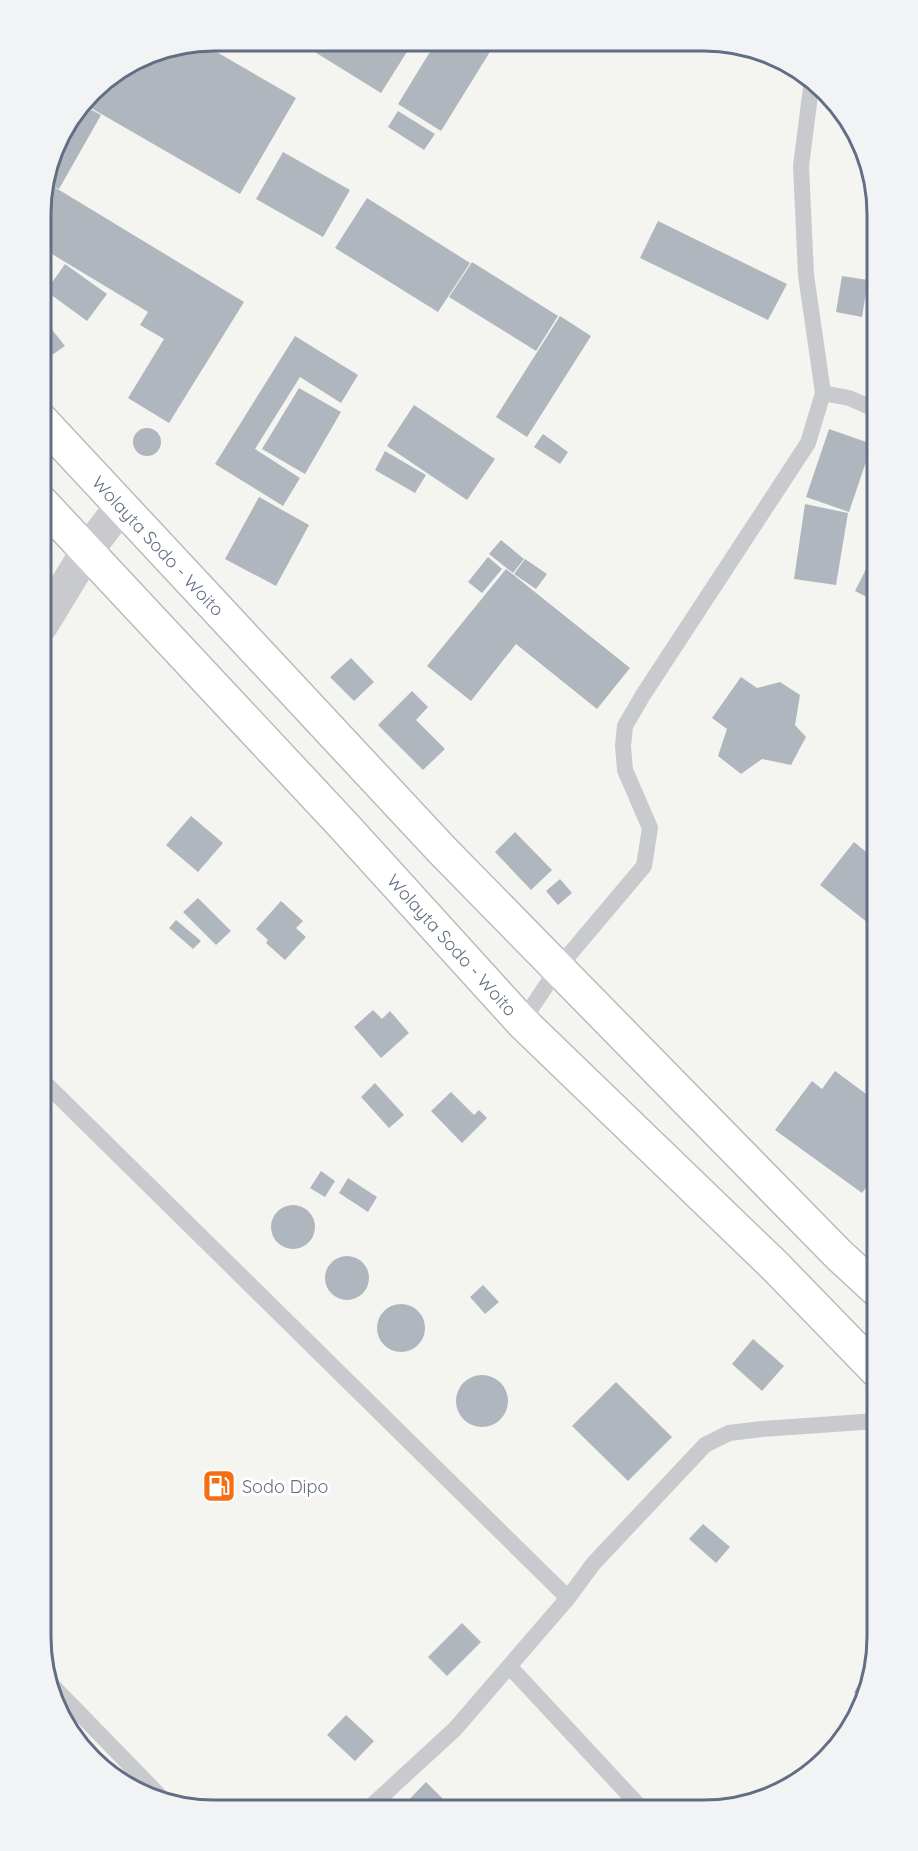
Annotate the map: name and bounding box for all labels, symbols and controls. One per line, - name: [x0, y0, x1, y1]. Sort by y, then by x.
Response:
- street label: Wolayta Sodo - Woito: [87, 471, 229, 621]
- street label: Wolayta Sodo - Woito: [382, 869, 522, 1021]
- fuel station icon: Sodo Dipo: [201, 1468, 237, 1504]
- place label: Sodo Dipo: [242, 1475, 328, 1498]

